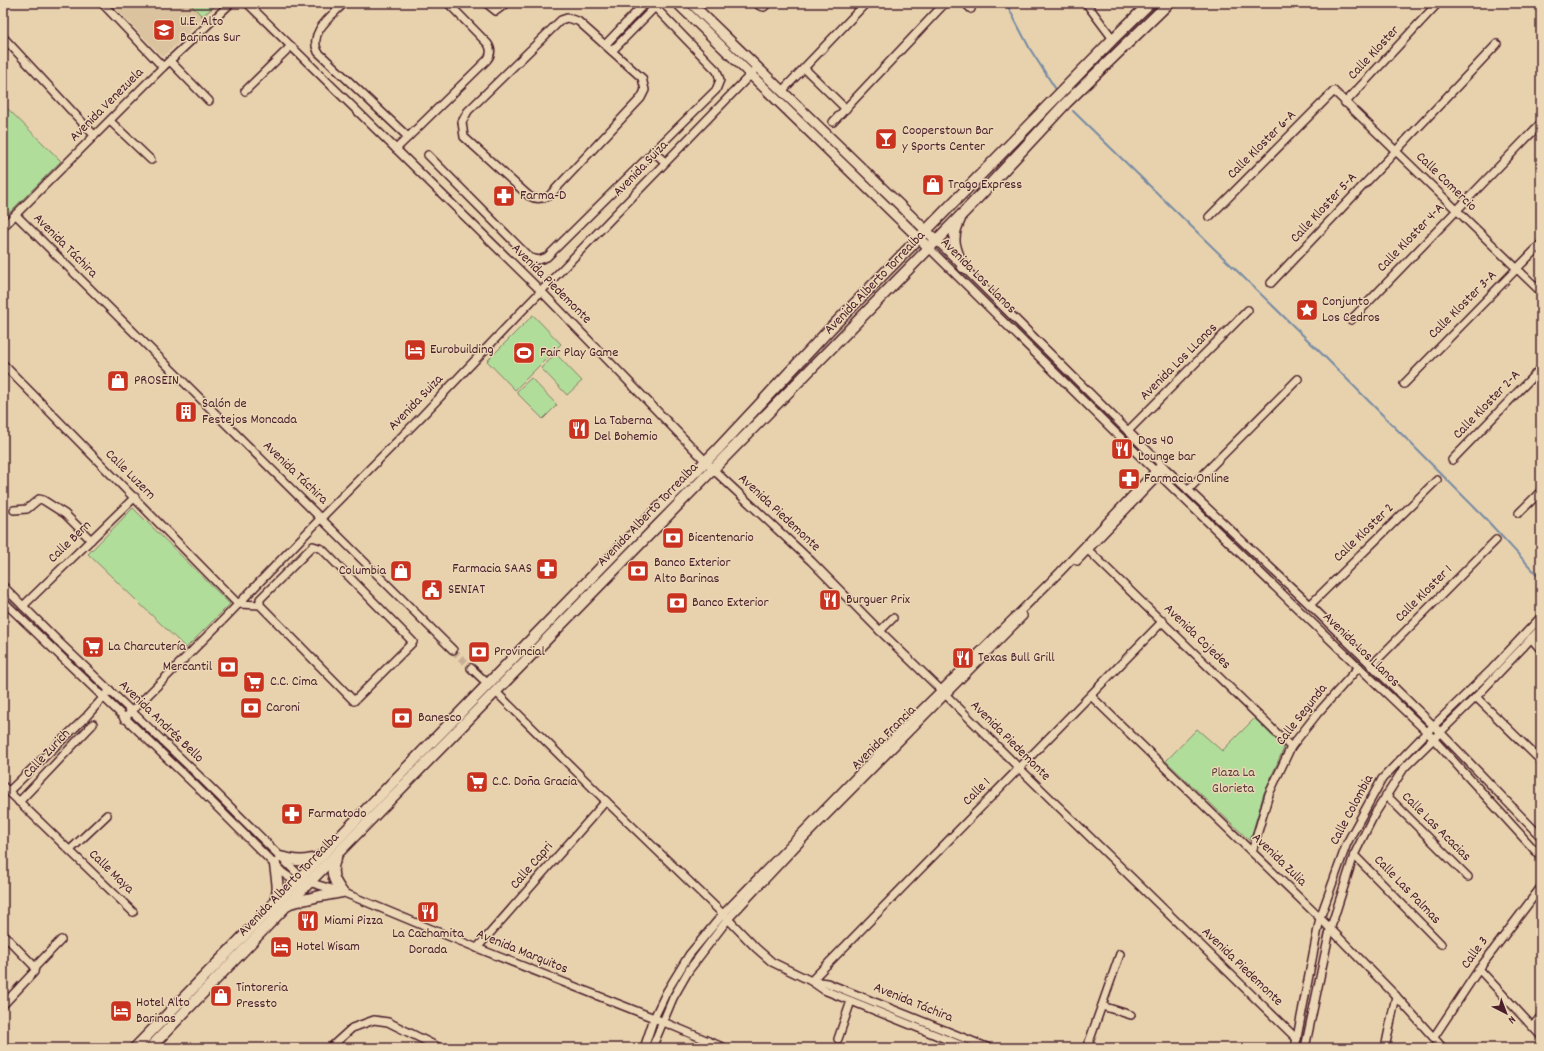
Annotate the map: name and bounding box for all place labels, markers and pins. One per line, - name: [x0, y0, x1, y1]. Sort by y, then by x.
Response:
- place label: U.E. Alto Barinas Sur: [180, 12, 241, 48]
- school or university icon: U.E. Alto Barinas Sur: [151, 17, 177, 43]
- place label: Cooperstown Bar y Sports Center: [902, 121, 994, 157]
- bar icon: Cooperstown Bar y Sports Center: [873, 126, 899, 152]
- shop icon: Trago Express: [920, 172, 946, 198]
- place label: Trago Express: [948, 175, 1022, 195]
- pharmacy icon: Farma-D: [491, 183, 517, 209]
- place label: Farma-D: [520, 186, 566, 206]
- place label: Conjunto Los Cedros: [1322, 292, 1380, 328]
- place icon: Conjunto Los Cedros: [1294, 297, 1320, 323]
- hotel icon: Eurobuilding: [402, 337, 428, 363]
- place label: Eurobuilding: [430, 340, 494, 360]
- sports icon: Fair Play Game: [511, 340, 537, 366]
- place label: Fair Play Game: [540, 343, 618, 363]
- shop icon: PROSEIN: [105, 368, 131, 394]
- place label: PROSEIN: [134, 371, 179, 391]
- place label: Salón de Festejos Moncada: [202, 394, 297, 430]
- building icon: Salón de Festejos Moncada: [173, 399, 199, 425]
- place label: La Taberna Del Bohemio: [594, 411, 658, 447]
- restaurant icon: La Taberna Del Bohemio: [566, 416, 592, 442]
- place label: Dos 40 Lounge bar: [1138, 431, 1197, 467]
- restaurant icon: Dos 40 Lounge bar: [1109, 436, 1135, 462]
- pharmacy icon: Farmacia Online: [1116, 466, 1142, 492]
- place label: Farmacia Online: [1144, 469, 1229, 489]
- bank icon: Bicentenario: [660, 525, 686, 551]
- place label: Bicentenario: [688, 528, 754, 548]
- place label: Banco Exterior Alto Barinas: [654, 553, 732, 589]
- pharmacy icon: Farmacia SAAS: [534, 556, 560, 582]
- shop icon: Columbia: [388, 558, 414, 584]
- bank icon: Banco Exterior Alto Barinas: [625, 558, 651, 584]
- place label: Farmacia SAAS: [452, 559, 532, 579]
- place label: Columbia: [339, 561, 386, 581]
- public building icon: SENIAT: [419, 577, 445, 603]
- place label: SENIAT: [448, 580, 485, 600]
- restaurant icon: Burguer Prix: [817, 587, 843, 613]
- bank icon: Banco Exterior: [664, 590, 690, 616]
- place label: Burguer Prix: [846, 590, 910, 610]
- place label: Banco Exterior: [692, 593, 770, 613]
- supermarket icon: La Charcutería: [80, 634, 106, 660]
- place label: La Charcutería: [108, 637, 186, 657]
- bank icon: Provincial: [466, 639, 492, 665]
- place label: Provincial: [494, 642, 545, 662]
- restaurant icon: Texas Bull Grill: [950, 645, 976, 671]
- place label: Texas Bull Grill: [978, 648, 1055, 668]
- bank icon: Mercantil: [215, 654, 241, 680]
- place label: Mercantil: [163, 657, 213, 677]
- supermarket icon: C.C. Cima: [241, 669, 267, 695]
- place label: C.C. Cima: [270, 672, 318, 692]
- bank icon: Caroni: [238, 695, 264, 721]
- place label: Caroni: [266, 698, 300, 718]
- bank icon: Banesco: [389, 705, 415, 731]
- place label: Banesco: [418, 708, 462, 728]
- supermarket icon: C.C. Doña Gracia: [464, 769, 490, 795]
- place label: C.C. Doña Gracia: [492, 772, 577, 792]
- pharmacy icon: Farmatodo: [279, 801, 305, 827]
- place label: Farmatodo: [308, 804, 366, 824]
- restaurant icon: La Cachamita Dorada: [415, 899, 441, 925]
- restaurant icon: Miami Pizza: [295, 908, 321, 934]
- place label: Miami Pizza: [324, 911, 383, 931]
- place label: La Cachamita Dorada: [392, 924, 464, 960]
- hotel icon: Hotel Wisam: [268, 934, 294, 960]
- place label: Hotel Wisam: [296, 937, 360, 957]
- place label: Tintoreria Pressto: [236, 978, 288, 1014]
- shop icon: Tintoreria Pressto: [208, 983, 234, 1009]
- place label: Hotel Alto Barinas: [136, 993, 190, 1029]
- hotel icon: Hotel Alto Barinas: [108, 998, 134, 1024]

